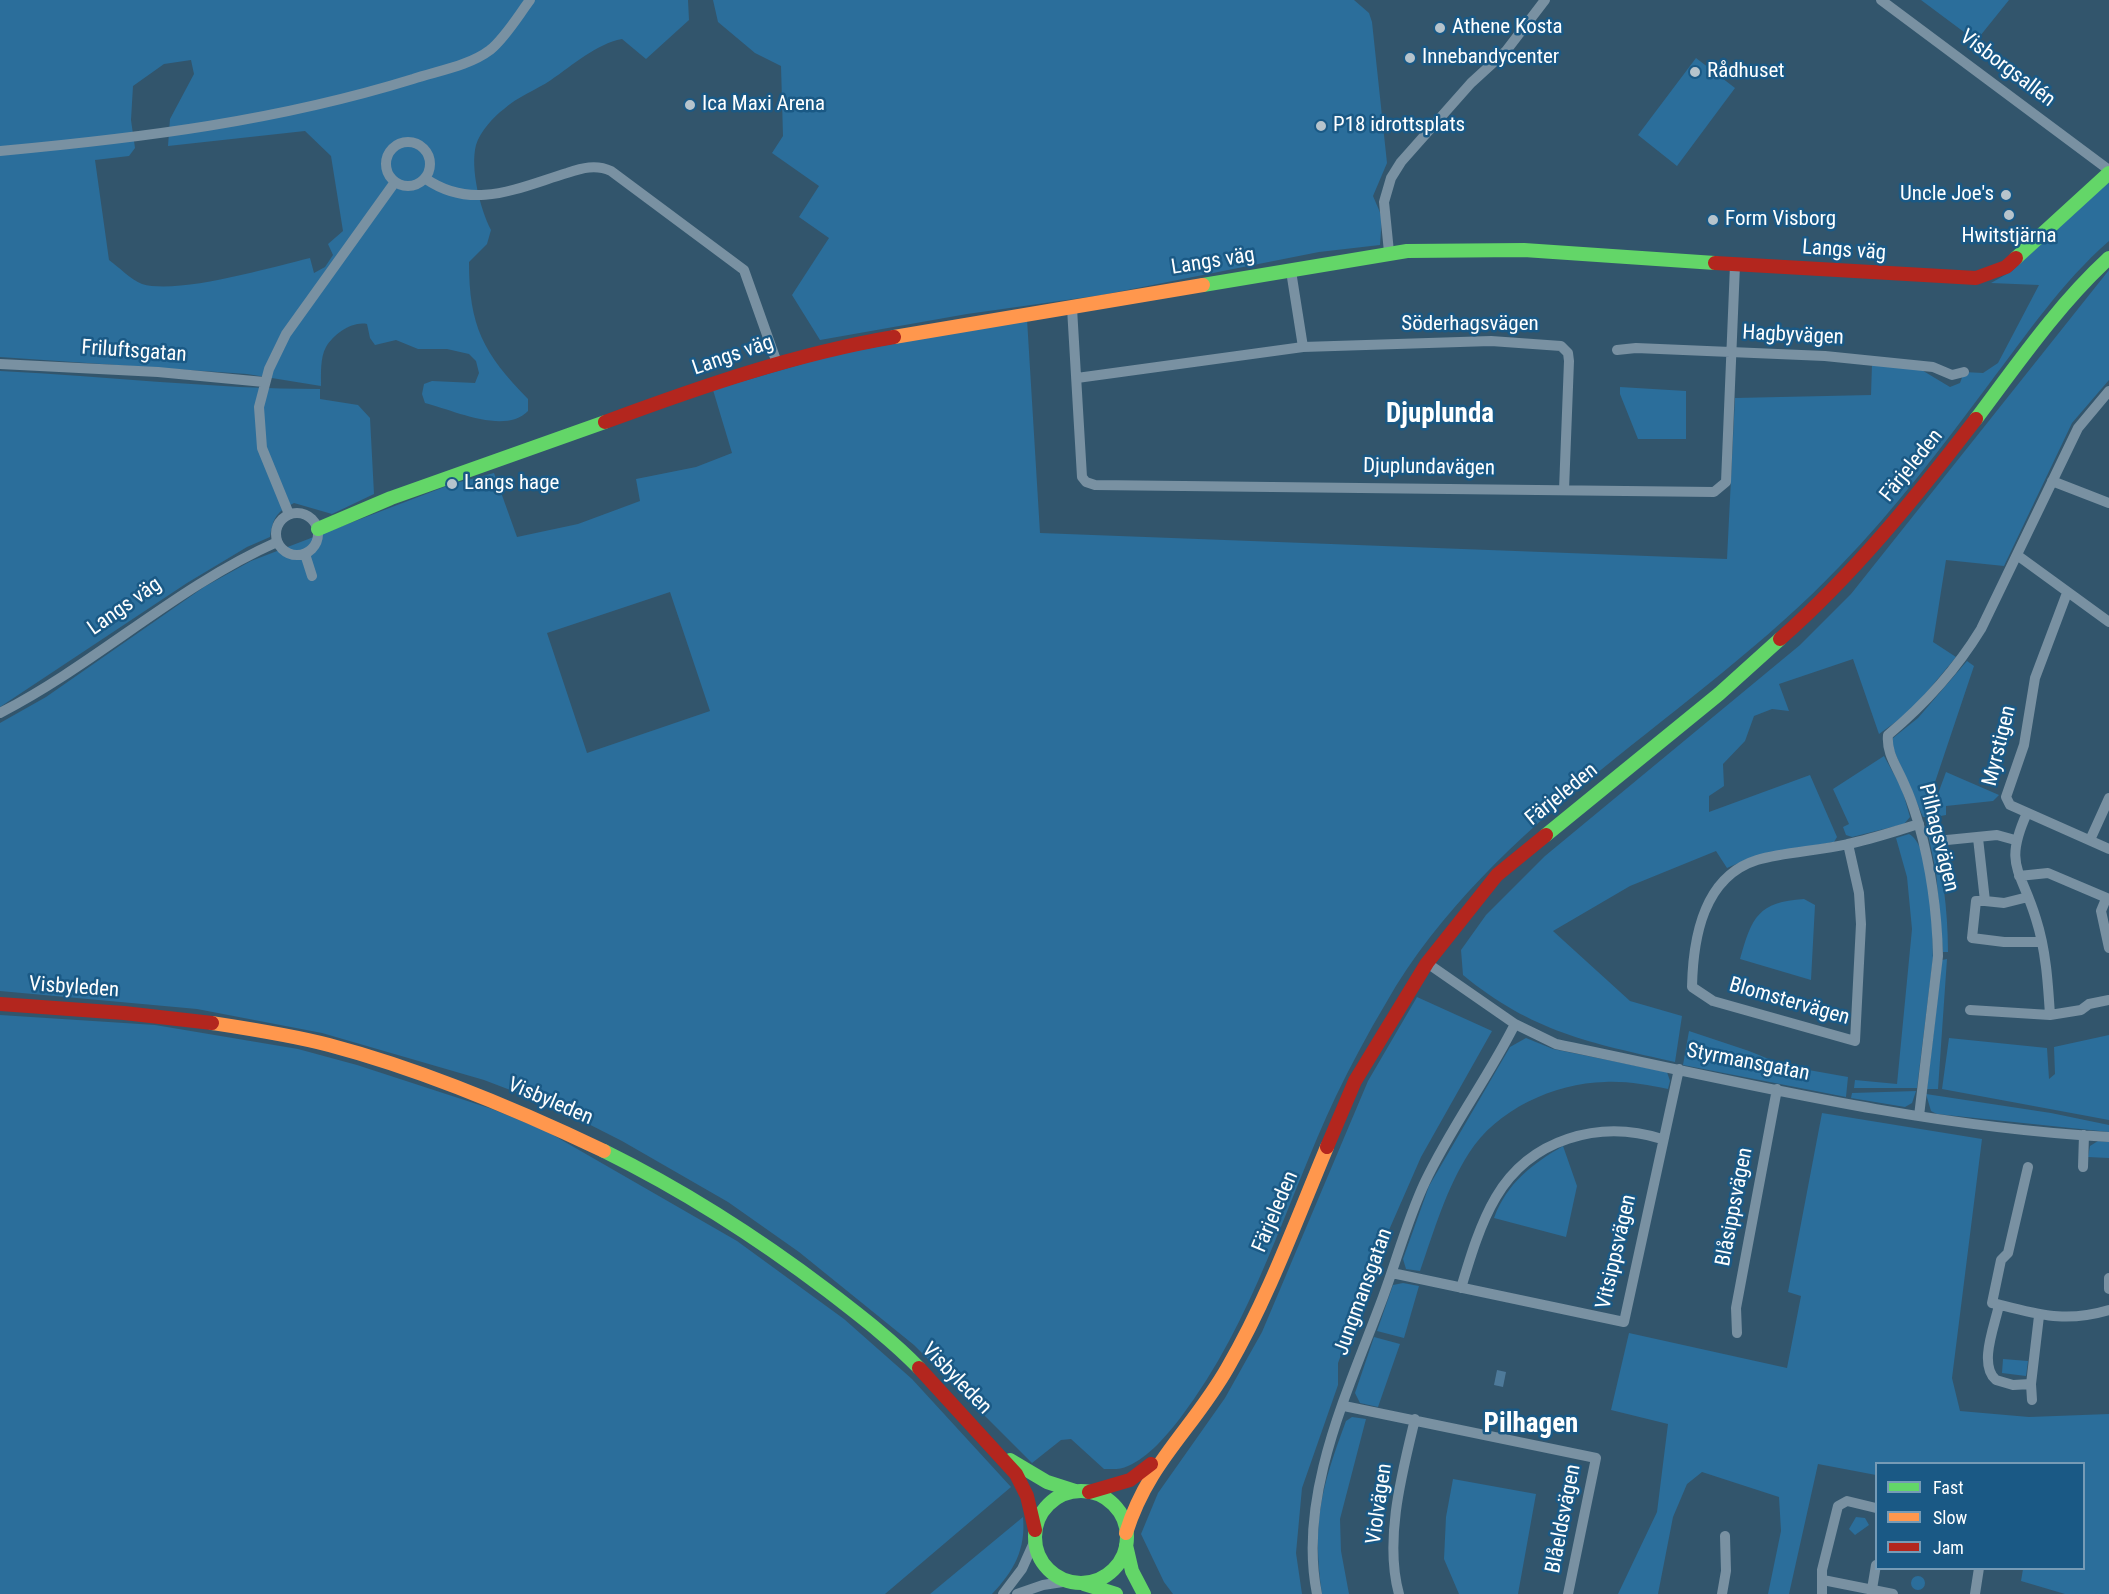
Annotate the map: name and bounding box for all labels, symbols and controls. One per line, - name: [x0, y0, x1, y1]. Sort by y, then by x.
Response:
- place label: Athene Kosta: [1452, 15, 1563, 41]
- marker: Athene Kosta: [1433, 21, 1447, 35]
- street label: Visborgsallén: [1954, 25, 2060, 113]
- place label: Innebandycenter: [1422, 45, 1559, 71]
- marker: Innebandycenter: [1403, 51, 1417, 65]
- place label: Rådhuset: [1707, 59, 1785, 85]
- marker: Rådhuset: [1688, 65, 1702, 79]
- place label: Ica Maxi Arena: [702, 92, 825, 118]
- marker: Ica Maxi Arena: [683, 98, 697, 112]
- place label: P18 idrottsplats: [1333, 113, 1465, 139]
- marker: P18 idrottsplats: [1314, 119, 1328, 133]
- place label: Uncle Joe's: [1900, 182, 1994, 208]
- marker: Uncle Joe's: [1999, 188, 2013, 202]
- place label: Form Visborg: [1725, 207, 1836, 233]
- marker: Hwitstjärna: [2002, 208, 2016, 222]
- marker: Form Visborg: [1706, 213, 1720, 227]
- place label: Hwitstjärna: [1962, 224, 2056, 250]
- street label: Langs väg: [1801, 235, 1887, 267]
- street label: Langs väg: [1169, 243, 1257, 281]
- street label: Söderhagsvägen: [1401, 312, 1539, 338]
- street label: Hagbyvägen: [1742, 321, 1844, 351]
- street label: Langs väg: [689, 330, 777, 382]
- street label: Friluftsgatan: [81, 336, 187, 368]
- district label: Djuplunda: [1386, 399, 1494, 431]
- street label: Färjeleden: [1875, 425, 1949, 507]
- street label: Djuplundavägen: [1363, 454, 1495, 482]
- place label: Langs hage: [464, 471, 559, 497]
- marker: Langs hage: [445, 477, 459, 491]
- street label: Langs väg: [83, 573, 167, 641]
- street label: Myrstigen: [1978, 703, 2022, 789]
- street label: Färjeleden: [1521, 758, 1603, 832]
- street label: Pilhagsvägen: [1912, 781, 1964, 895]
- street label: Visbyleden: [28, 972, 120, 1004]
- street label: Blomstervägen: [1726, 973, 1852, 1031]
- street label: Styrmansgatan: [1684, 1039, 1812, 1087]
- street label: Visbyleden: [504, 1073, 596, 1131]
- street label: Blåsippsvägen: [1711, 1146, 1759, 1268]
- street label: Färjeleden: [1248, 1168, 1304, 1256]
- street label: Vitsippsvägen: [1592, 1192, 1642, 1312]
- street label: Jungmansgatan: [1329, 1225, 1399, 1359]
- street label: Visbyleden: [916, 1338, 996, 1420]
- district label: Pilhagen: [1484, 1409, 1578, 1441]
- street label: Violvägen: [1362, 1462, 1398, 1546]
- street label: Blåeldsvägen: [1541, 1462, 1587, 1576]
- legend: [1875, 1462, 2085, 1570]
- text: Fast: [1933, 1477, 1964, 1498]
- text: Slow: [1933, 1507, 1967, 1528]
- text: Jam: [1933, 1537, 1964, 1558]

